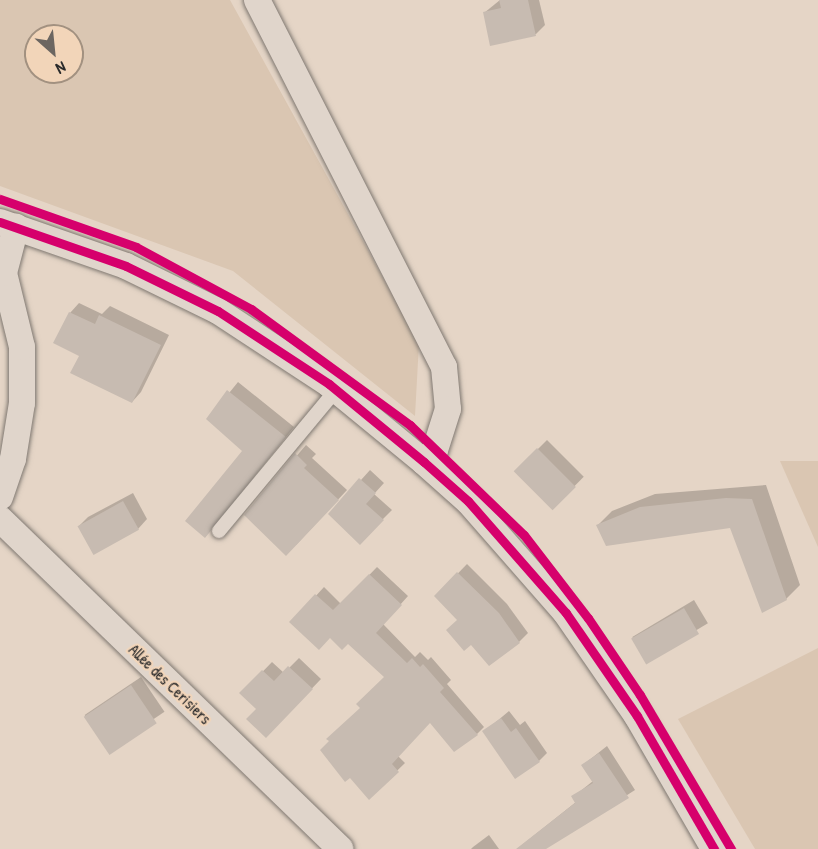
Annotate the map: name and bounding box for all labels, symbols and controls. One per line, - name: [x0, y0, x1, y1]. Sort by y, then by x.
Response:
- north arrow: [24, 24, 84, 84]
- text: N: [52, 57, 70, 80]
- street label: Allée des Cerisiers: [125, 640, 215, 728]

